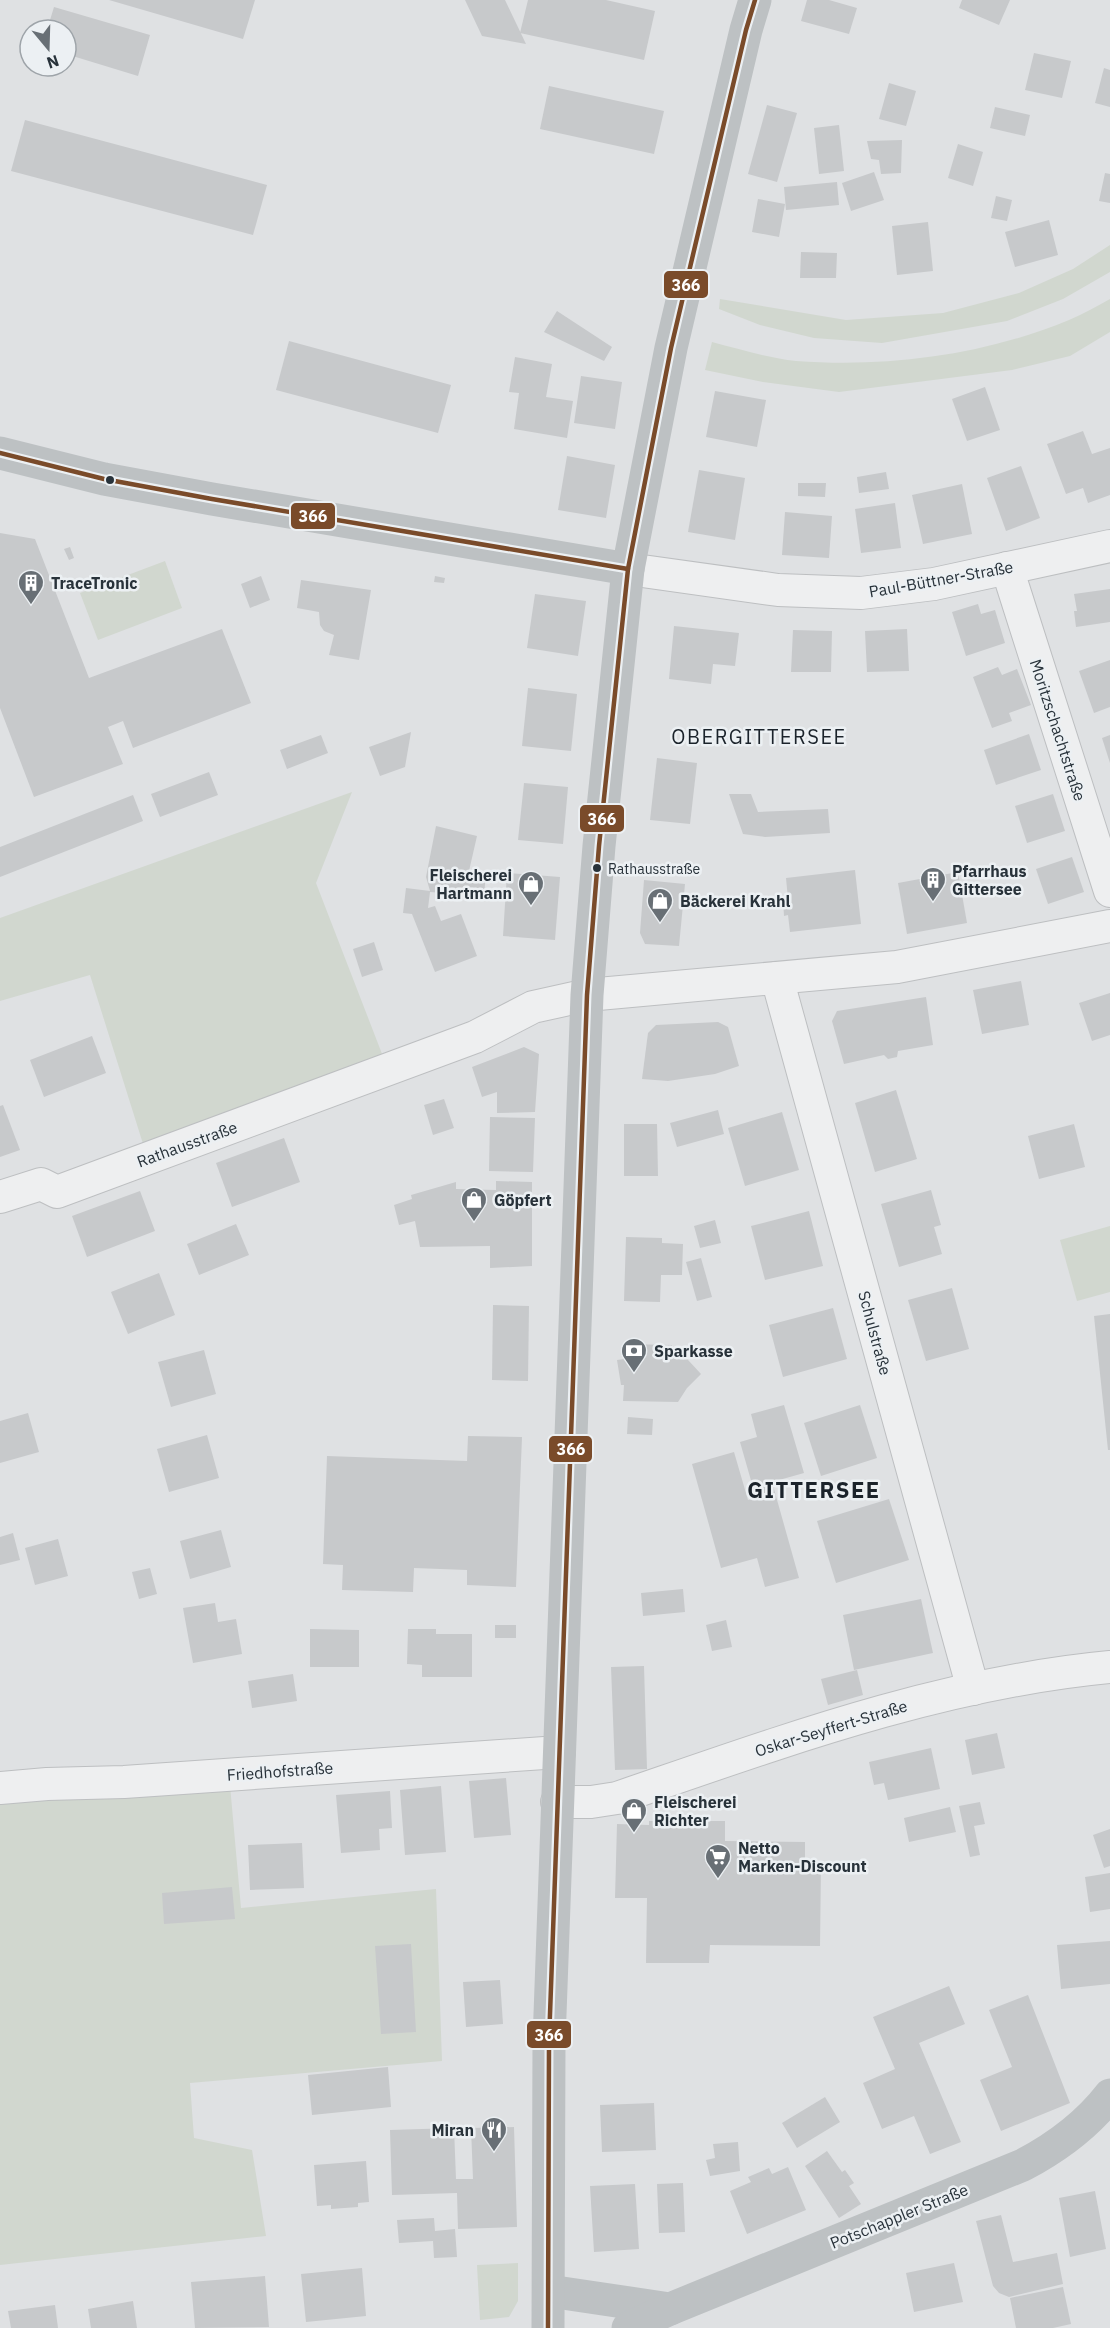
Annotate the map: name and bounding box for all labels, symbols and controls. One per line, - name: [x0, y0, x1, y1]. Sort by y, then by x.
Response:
- north arrow: [18, 18, 78, 78]
- text: N: [44, 51, 62, 74]
- line badge: 366: [663, 270, 709, 299]
- text: 366: [672, 275, 701, 295]
- unlabelled marker: [104, 474, 116, 486]
- line badge: 366: [290, 502, 336, 530]
- text: 366: [299, 506, 328, 526]
- street label: Paul-Büttner-Straße: [867, 556, 1015, 602]
- building icon: TraceTronic: [16, 568, 46, 606]
- place label: TraceTronic: [51, 573, 138, 593]
- street label: Moritzschachtstraße: [1026, 657, 1090, 804]
- district label: OBERGITTERSEE: [671, 723, 847, 750]
- line badge: 366: [579, 804, 625, 833]
- text: 366: [588, 809, 617, 829]
- place label: Rathausstraße: [608, 860, 700, 878]
- place label: Pfarrhaus Gittersee: [952, 861, 1027, 899]
- marker: Rathausstraße: [591, 862, 603, 874]
- place label: Fleischerei Hartmann: [429, 865, 512, 903]
- building icon: Pfarrhaus Gittersee: [918, 865, 948, 903]
- shop icon: Fleischerei Hartmann: [516, 869, 546, 907]
- shop icon: Bäckerei Krahl: [645, 886, 675, 924]
- place label: Bäckerei Krahl: [680, 891, 790, 911]
- street label: Rathausstraße: [134, 1117, 240, 1171]
- shop icon: Göpfert: [459, 1185, 489, 1223]
- place label: Göpfert: [494, 1190, 552, 1210]
- street label: Schulstraße: [854, 1289, 896, 1378]
- bank icon: Sparkasse: [619, 1336, 649, 1374]
- place label: Sparkasse: [654, 1341, 733, 1361]
- line badge: 366: [548, 1435, 593, 1463]
- text: 366: [557, 1439, 586, 1459]
- district label: GITTERSEE: [747, 1475, 881, 1504]
- street label: Oskar-Seyffert-Straße: [752, 1695, 910, 1761]
- street label: Friedhofstraße: [226, 1757, 334, 1785]
- place label: Fleischerei Richter: [654, 1792, 737, 1830]
- shop icon: Fleischerei Richter: [619, 1796, 649, 1834]
- place label: Netto Marken-Discount: [738, 1838, 867, 1876]
- supermarket icon: Netto Marken-Discount: [703, 1842, 733, 1880]
- line badge: 366: [526, 2020, 572, 2049]
- text: 366: [535, 2025, 564, 2045]
- restaurant icon: Miran: [479, 2115, 509, 2153]
- place label: Miran: [431, 2120, 474, 2140]
- street label: Potschappler Straße: [827, 2179, 971, 2253]

